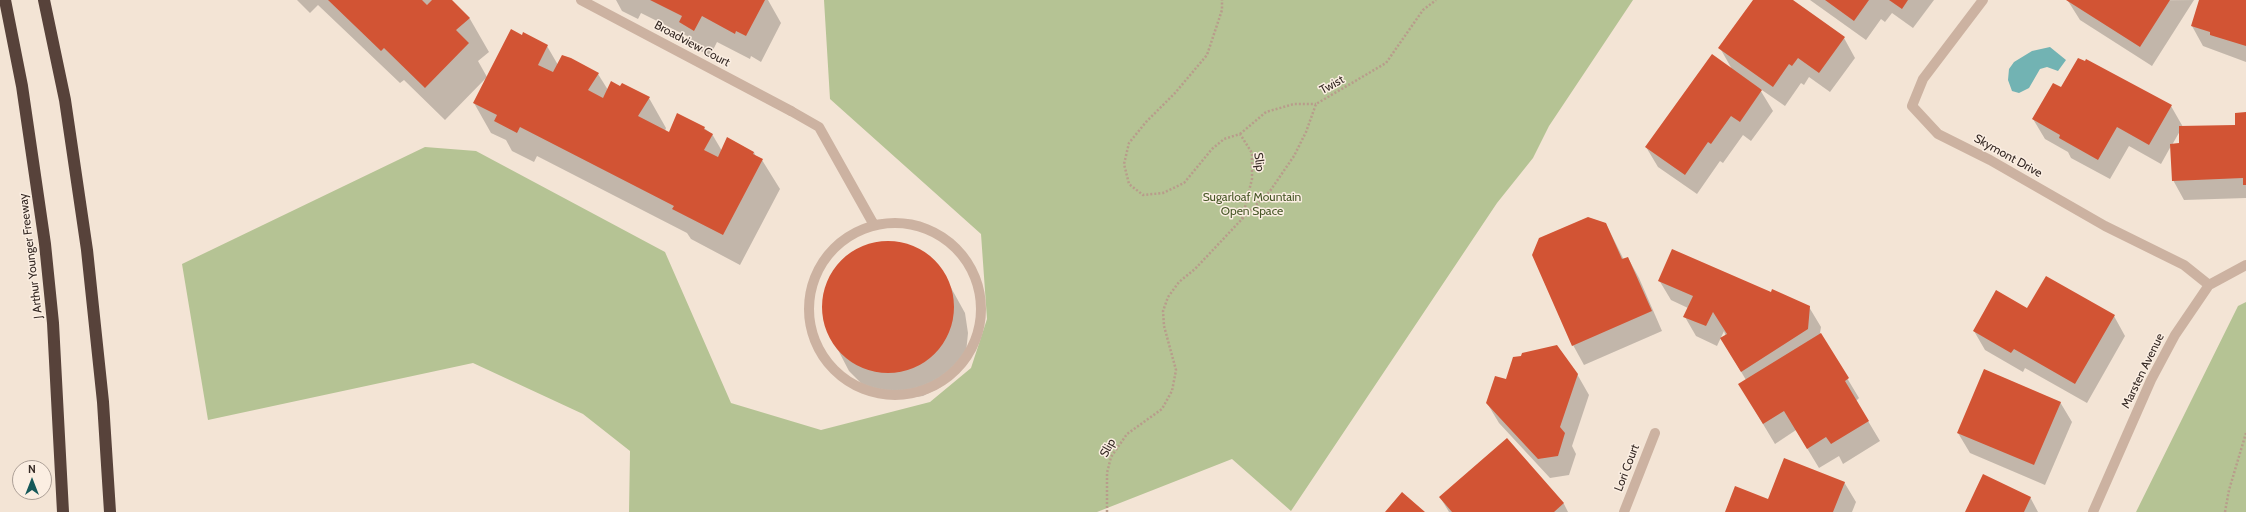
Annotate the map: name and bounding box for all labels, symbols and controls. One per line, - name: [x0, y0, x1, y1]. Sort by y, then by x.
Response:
- street label: Broadview Court: [652, 18, 732, 70]
- street label: Twist: [1317, 72, 1347, 98]
- street label: Skymont Drive: [1971, 131, 2045, 181]
- street label: Slip: [1251, 152, 1267, 172]
- park label: Sugarloaf Mountain Open Space: [1203, 190, 1301, 218]
- street label: J Arthur Younger Freeway: [16, 193, 46, 319]
- street label: Marsten Avenue: [2119, 331, 2167, 411]
- street label: Slip: [1097, 436, 1119, 460]
- street label: Lori Court: [1611, 442, 1643, 494]
- north arrow: [12, 460, 52, 500]
- text: N: [28, 462, 36, 476]

